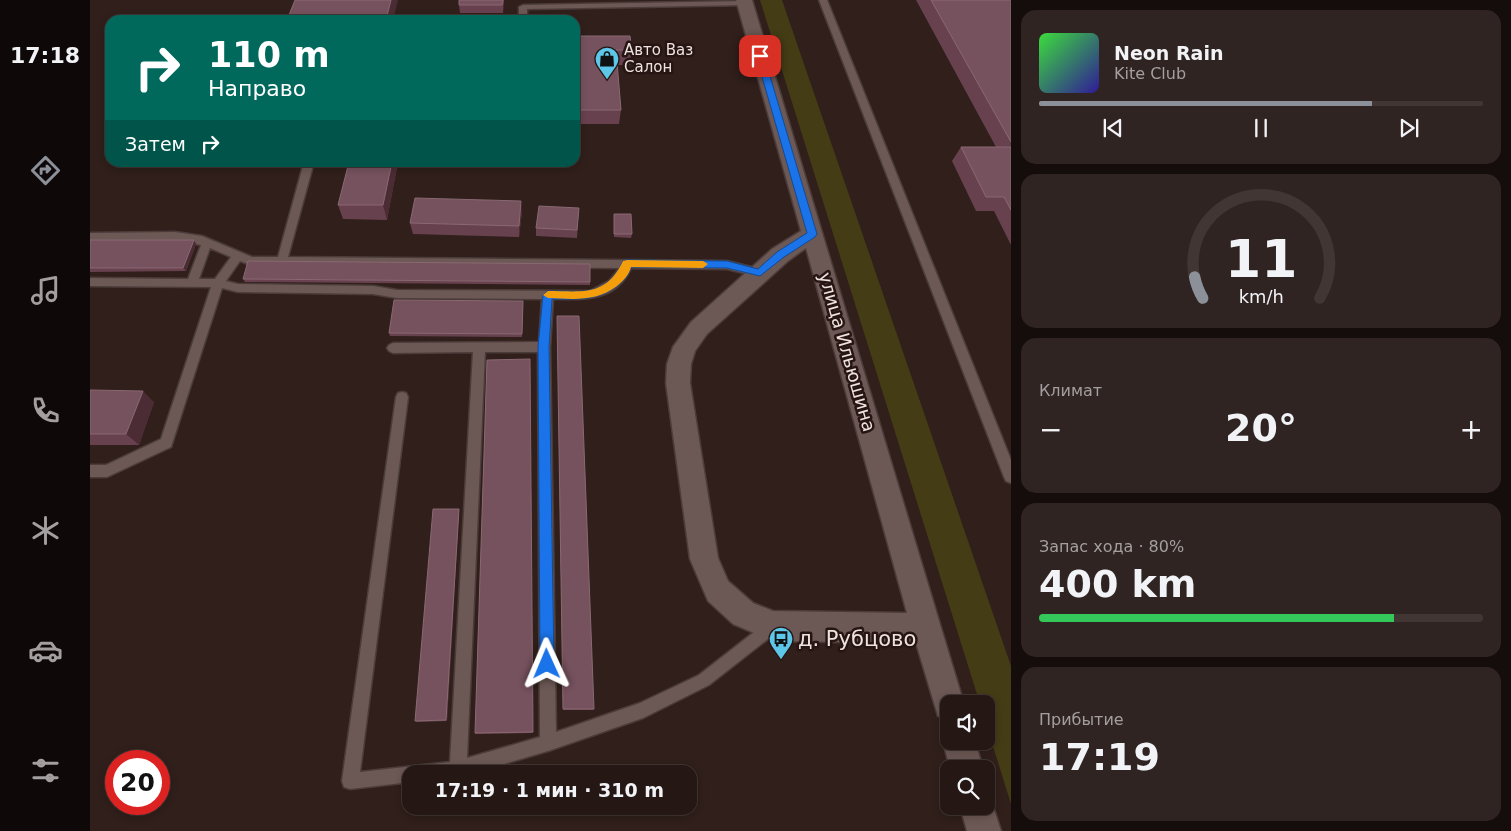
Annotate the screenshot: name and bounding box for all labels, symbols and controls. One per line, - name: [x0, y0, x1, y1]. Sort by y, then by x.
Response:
- icon: right: [125, 35, 190, 100]
- text: 110 m: [208, 35, 330, 75]
- pin: [739, 35, 781, 77]
- place label: Авто Ваз Салон: [624, 41, 693, 76]
- icon: arrive: [746, 42, 774, 70]
- text: Neon Rain: [1114, 42, 1223, 64]
- text: 17:18: [10, 43, 80, 68]
- shop icon: Авто Ваз Салон: [594, 46, 620, 80]
- text: Kite Club: [1114, 64, 1186, 83]
- text: Направо: [208, 76, 306, 101]
- icon: previous: [1099, 114, 1127, 142]
- icon: pause: [1247, 114, 1275, 142]
- icon: next: [1395, 114, 1423, 142]
- icon: right: [196, 130, 224, 158]
- text: Затем: [125, 133, 186, 155]
- icon: directions: [28, 153, 63, 188]
- text: 11: [1225, 229, 1297, 289]
- street label: улица Ильюшина: [815, 270, 880, 434]
- icon: music: [28, 273, 63, 308]
- text: km/h: [1238, 286, 1284, 307]
- text: Климат: [1039, 381, 1102, 400]
- icon: phone: [28, 393, 63, 428]
- text: 20°: [1225, 406, 1297, 450]
- text: −: [1039, 413, 1062, 446]
- text: +: [1460, 413, 1483, 446]
- icon: climate: [28, 513, 63, 548]
- text: Запас хода · 80%: [1039, 537, 1184, 556]
- text: 400 km: [1039, 562, 1196, 606]
- bus stop icon: д. Рубцово: [768, 626, 794, 660]
- place label: д. Рубцово: [798, 627, 916, 651]
- icon: car: [28, 633, 63, 668]
- position arrow: [520, 637, 572, 689]
- map controls: [940, 695, 995, 815]
- button: sound: [940, 695, 995, 750]
- text: Прибытие: [1039, 710, 1124, 729]
- text: 17:19: [1039, 735, 1160, 779]
- speed limit sign: 20: [105, 750, 170, 815]
- icon: filters: [28, 753, 63, 788]
- button: search: [940, 760, 995, 815]
- text: 17:19 · 1 мин · 310 m: [435, 779, 664, 801]

